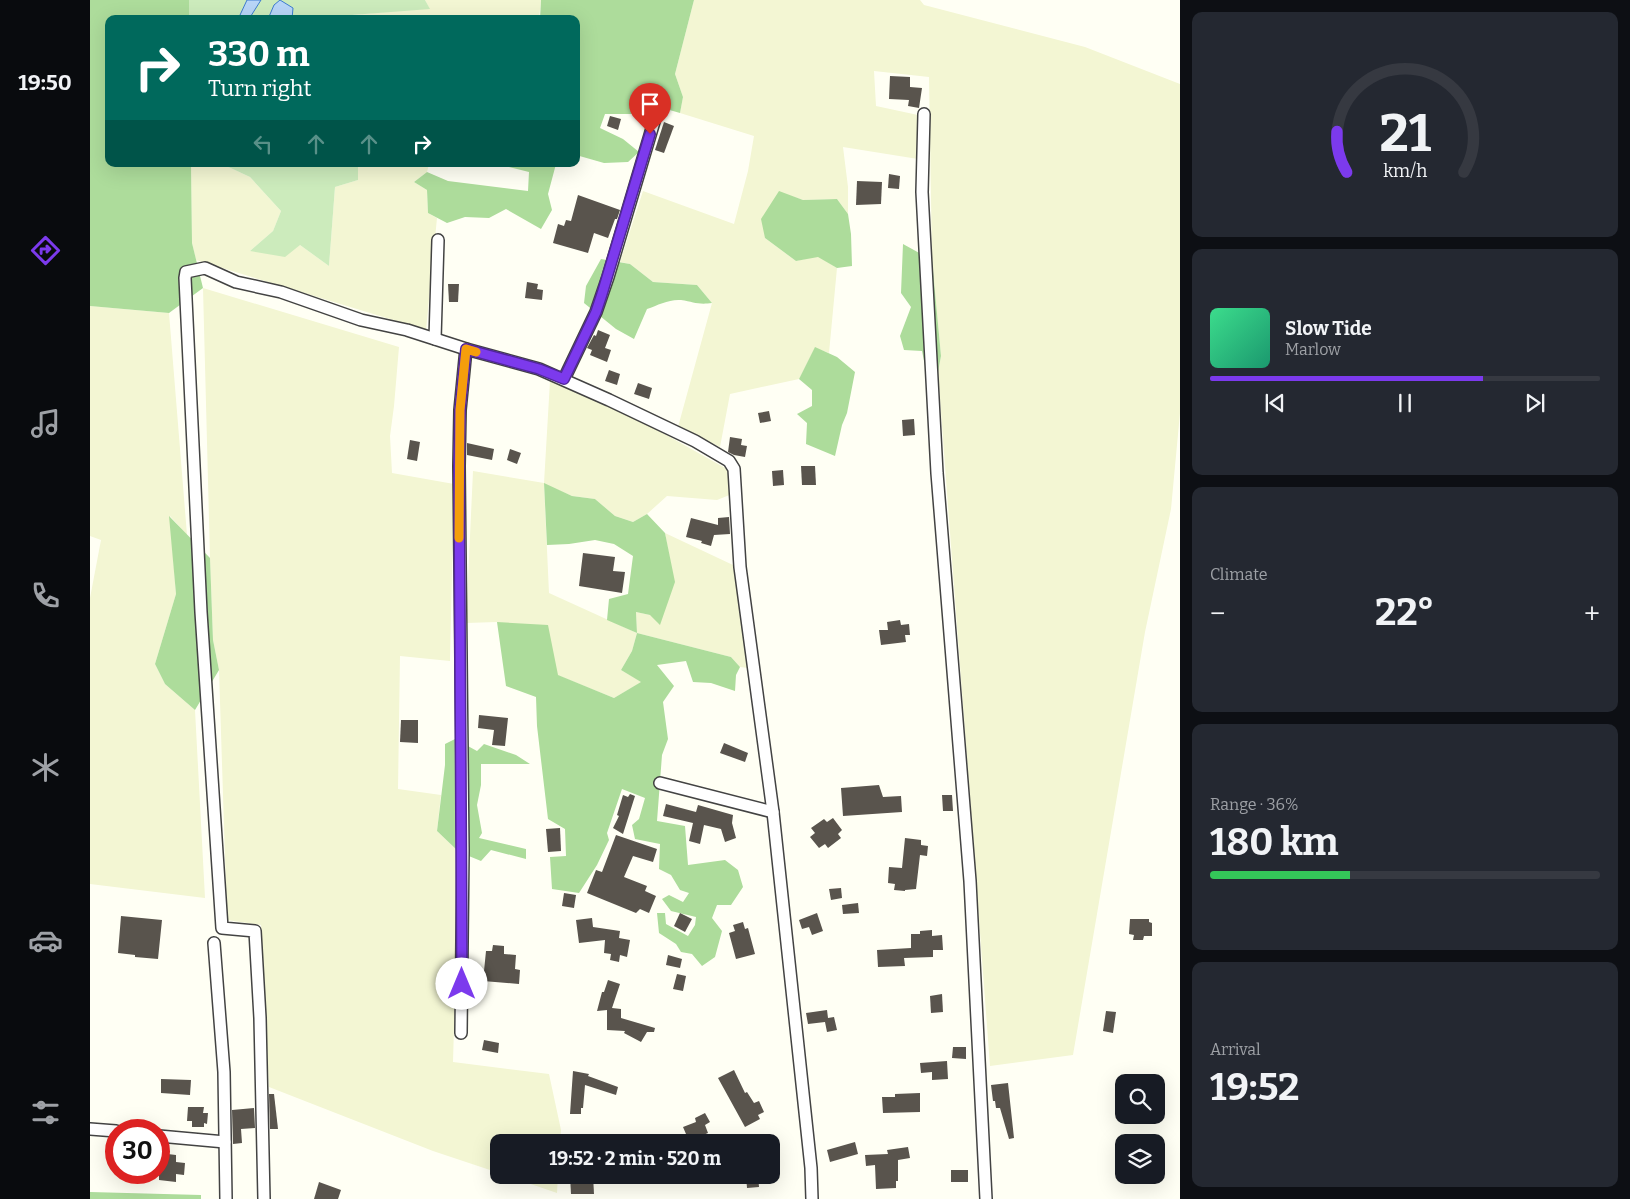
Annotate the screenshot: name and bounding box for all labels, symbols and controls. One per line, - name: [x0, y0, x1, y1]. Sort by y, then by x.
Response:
- text: 330 m: [208, 33, 310, 75]
- icon: right: [125, 35, 190, 100]
- text: 19:50: [18, 69, 72, 96]
- text: Turn right: [208, 75, 311, 102]
- pin: [629, 83, 671, 134]
- icon: arrive: [636, 90, 664, 118]
- text: 21: [1379, 102, 1431, 165]
- icon: left: [249, 130, 277, 158]
- icon: ahead: [302, 130, 330, 158]
- icon: ahead: [355, 130, 383, 158]
- icon: right: [408, 130, 436, 158]
- text: km/h: [1383, 160, 1427, 182]
- icon: directions: [28, 233, 63, 268]
- text: Slow Tide: [1285, 317, 1372, 340]
- text: Marlow: [1285, 340, 1341, 359]
- icon: previous: [1261, 389, 1289, 417]
- icon: pause: [1391, 389, 1419, 417]
- icon: next: [1521, 389, 1549, 417]
- icon: music: [28, 406, 63, 441]
- text: Climate: [1210, 565, 1268, 584]
- icon: phone: [28, 578, 63, 613]
- text: 22°: [1375, 589, 1434, 635]
- text: −: [1210, 597, 1225, 630]
- text: +: [1584, 597, 1600, 630]
- icon: climate: [28, 750, 63, 785]
- text: Range · 36%: [1210, 795, 1298, 814]
- text: 180 km: [1210, 819, 1339, 865]
- icon: car: [28, 923, 63, 958]
- position arrow: [435, 957, 487, 1009]
- text: Arrival: [1210, 1040, 1261, 1059]
- text: 19:52: [1210, 1064, 1299, 1110]
- map controls: [1115, 1074, 1165, 1184]
- button: search: [1115, 1074, 1165, 1124]
- icon: filters: [28, 1095, 63, 1130]
- speed limit sign: 30: [105, 1119, 170, 1184]
- button: layers: [1115, 1134, 1165, 1184]
- text: 19:52 · 2 min · 520 m: [549, 1147, 721, 1170]

